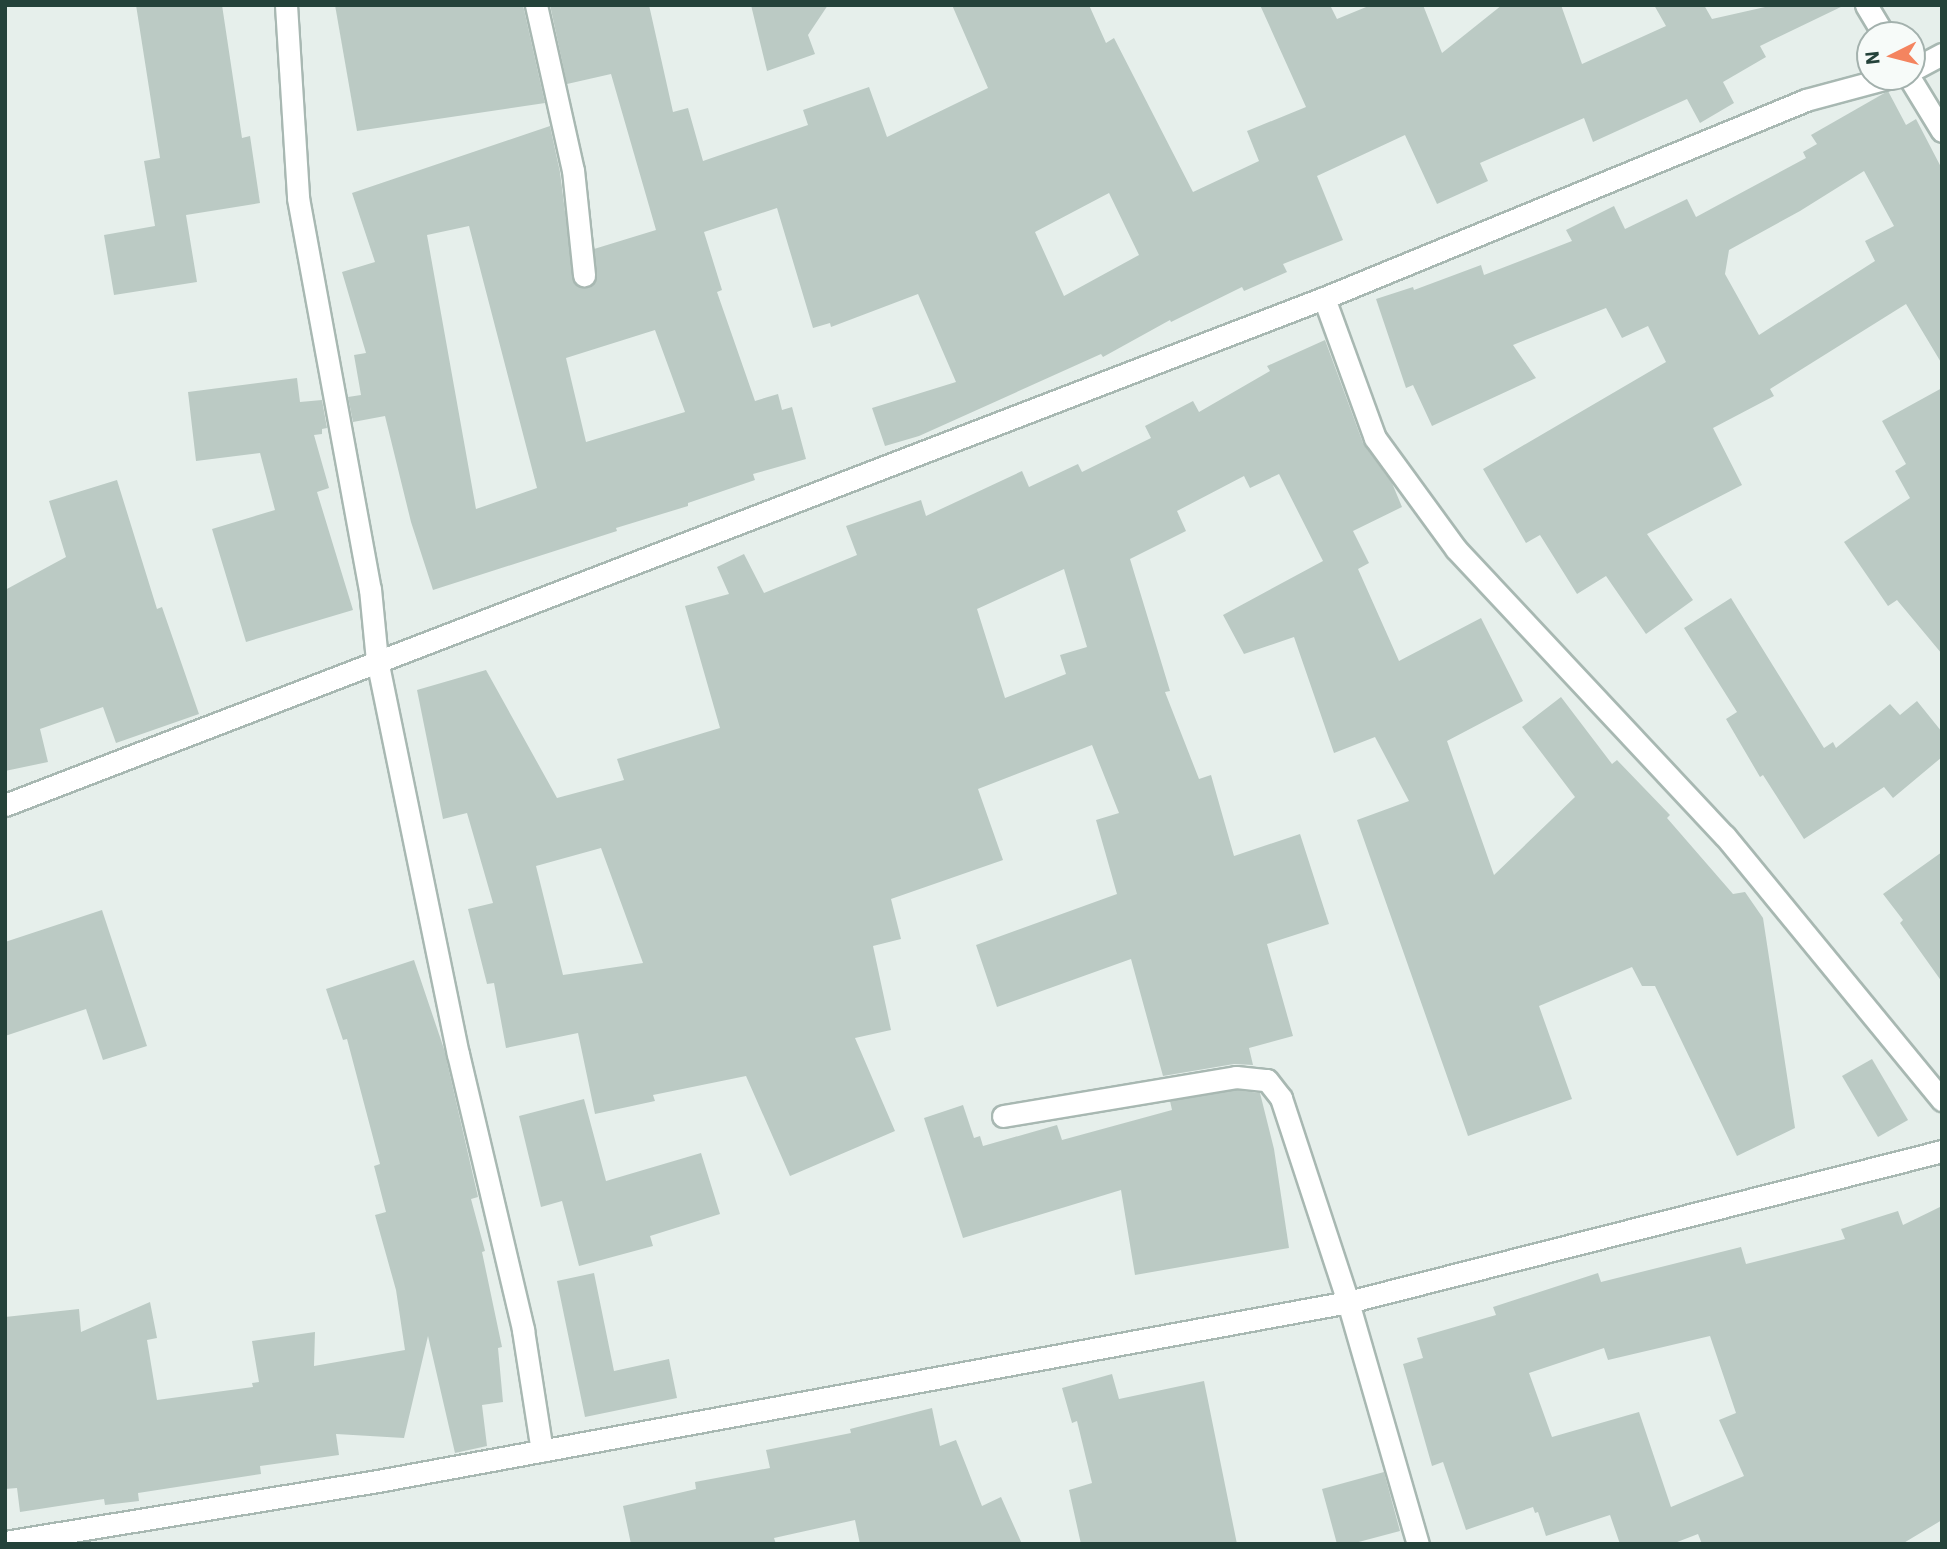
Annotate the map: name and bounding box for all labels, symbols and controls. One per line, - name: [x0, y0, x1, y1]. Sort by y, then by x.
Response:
- north arrow: [1856, 21, 1926, 91]
- text: N: [1859, 50, 1885, 66]

